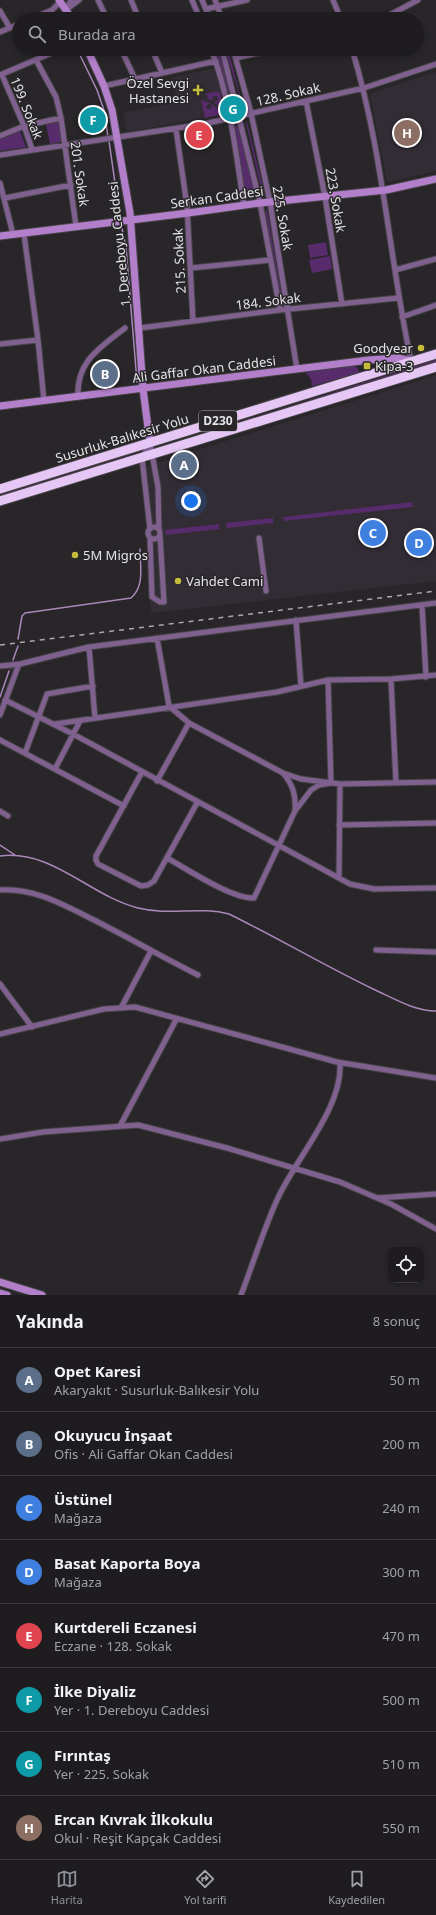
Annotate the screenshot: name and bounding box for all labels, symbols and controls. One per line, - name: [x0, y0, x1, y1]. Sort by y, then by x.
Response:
- search box: [12, 12, 424, 56]
- icon: search: [26, 23, 48, 45]
- text: Burada ara: [58, 24, 136, 44]
- street label: 199. Sokak: [6, 74, 48, 142]
- place label: Özel Sevgi Hastanesi: [127, 74, 189, 107]
- street label: 128. Sokak: [254, 78, 322, 110]
- marker: Özel Sevgi Hastanesi: [192, 84, 204, 96]
- pin: G: [220, 94, 246, 124]
- pin: F: [80, 105, 106, 135]
- pin: H: [394, 118, 420, 148]
- pin: E: [186, 120, 212, 150]
- street label: 201. Sokak: [67, 140, 93, 208]
- street label: 223. Sokak: [321, 166, 351, 234]
- street label: 1. Dereboyu Caddesi: [103, 181, 135, 307]
- street label: Serkan Caddesi: [169, 182, 265, 212]
- street label: 225. Sokak: [268, 184, 298, 252]
- street label: 215. Sokak: [168, 228, 190, 294]
- street label: 184. Sokak: [234, 288, 302, 314]
- place label: Goodyear: [353, 339, 414, 357]
- marker: Goodyear: [416, 343, 426, 353]
- street label: Ali Gaffar Okan Caddesi: [131, 351, 277, 387]
- place label: Kipa-3: [375, 357, 413, 375]
- pin: B: [92, 359, 118, 389]
- marker: Kipa-3: [362, 361, 372, 371]
- street label: Susurluk-Balıkesir Yolu: [53, 409, 191, 467]
- road number: D230: [199, 411, 237, 431]
- pin: A: [171, 450, 197, 480]
- your location: [181, 491, 201, 511]
- pin: C: [360, 518, 386, 548]
- pin: D: [406, 528, 432, 558]
- place label: 5M Migros: [83, 546, 148, 564]
- marker: 5M Migros: [70, 550, 80, 560]
- place label: Vahdet Cami: [186, 572, 263, 590]
- marker: Vahdet Cami: [173, 576, 183, 586]
- map controls: [388, 1247, 424, 1283]
- button: locate: [388, 1247, 424, 1283]
- text: Yakında: [16, 1310, 84, 1333]
- text: 8 sonuç: [373, 1312, 420, 1330]
- text: Opet Karesi: [54, 1361, 141, 1381]
- text: A: [25, 1371, 34, 1389]
- text: 50 m: [390, 1371, 420, 1389]
- text: Akaryakıt · Susurluk-Balıkesir Yolu: [54, 1381, 259, 1399]
- text: Okuyucu İnşaat: [54, 1425, 172, 1445]
- text: B: [25, 1435, 33, 1453]
- text: 200 m: [382, 1435, 420, 1453]
- text: Ofis · Ali Gaffar Okan Caddesi: [54, 1445, 233, 1463]
- text: Üstünel: [54, 1489, 112, 1509]
- text: C: [25, 1499, 33, 1517]
- text: 240 m: [382, 1499, 420, 1517]
- text: Mağaza: [54, 1509, 102, 1527]
- text: Basat Kaporta Boya: [54, 1553, 200, 1573]
- text: D: [24, 1563, 34, 1581]
- text: 300 m: [382, 1563, 420, 1581]
- text: Mağaza: [54, 1573, 102, 1591]
- text: Kurtdereli Eczanesi: [54, 1617, 197, 1637]
- text: E: [25, 1627, 33, 1645]
- text: 470 m: [382, 1627, 420, 1645]
- text: Eczane · 128. Sokak: [54, 1637, 172, 1655]
- text: İlke Diyaliz: [54, 1681, 136, 1701]
- text: F: [25, 1691, 33, 1709]
- text: 500 m: [382, 1691, 420, 1709]
- text: Yer · 1. Dereboyu Caddesi: [54, 1701, 209, 1719]
- text: Fırıntaş: [54, 1745, 111, 1765]
- text: G: [24, 1755, 34, 1773]
- text: 510 m: [382, 1755, 420, 1773]
- text: Yer · 225. Sokak: [54, 1765, 149, 1783]
- text: Ercan Kıvrak İlkokulu: [54, 1809, 213, 1829]
- text: H: [24, 1819, 34, 1837]
- text: 550 m: [382, 1819, 420, 1837]
- text: Okul · Reşit Kapçak Caddesi: [54, 1829, 221, 1847]
- tab: Harita: [51, 1868, 83, 1907]
- tab: Yol tarifi: [184, 1868, 227, 1907]
- tab: Kaydedilen: [328, 1868, 385, 1907]

